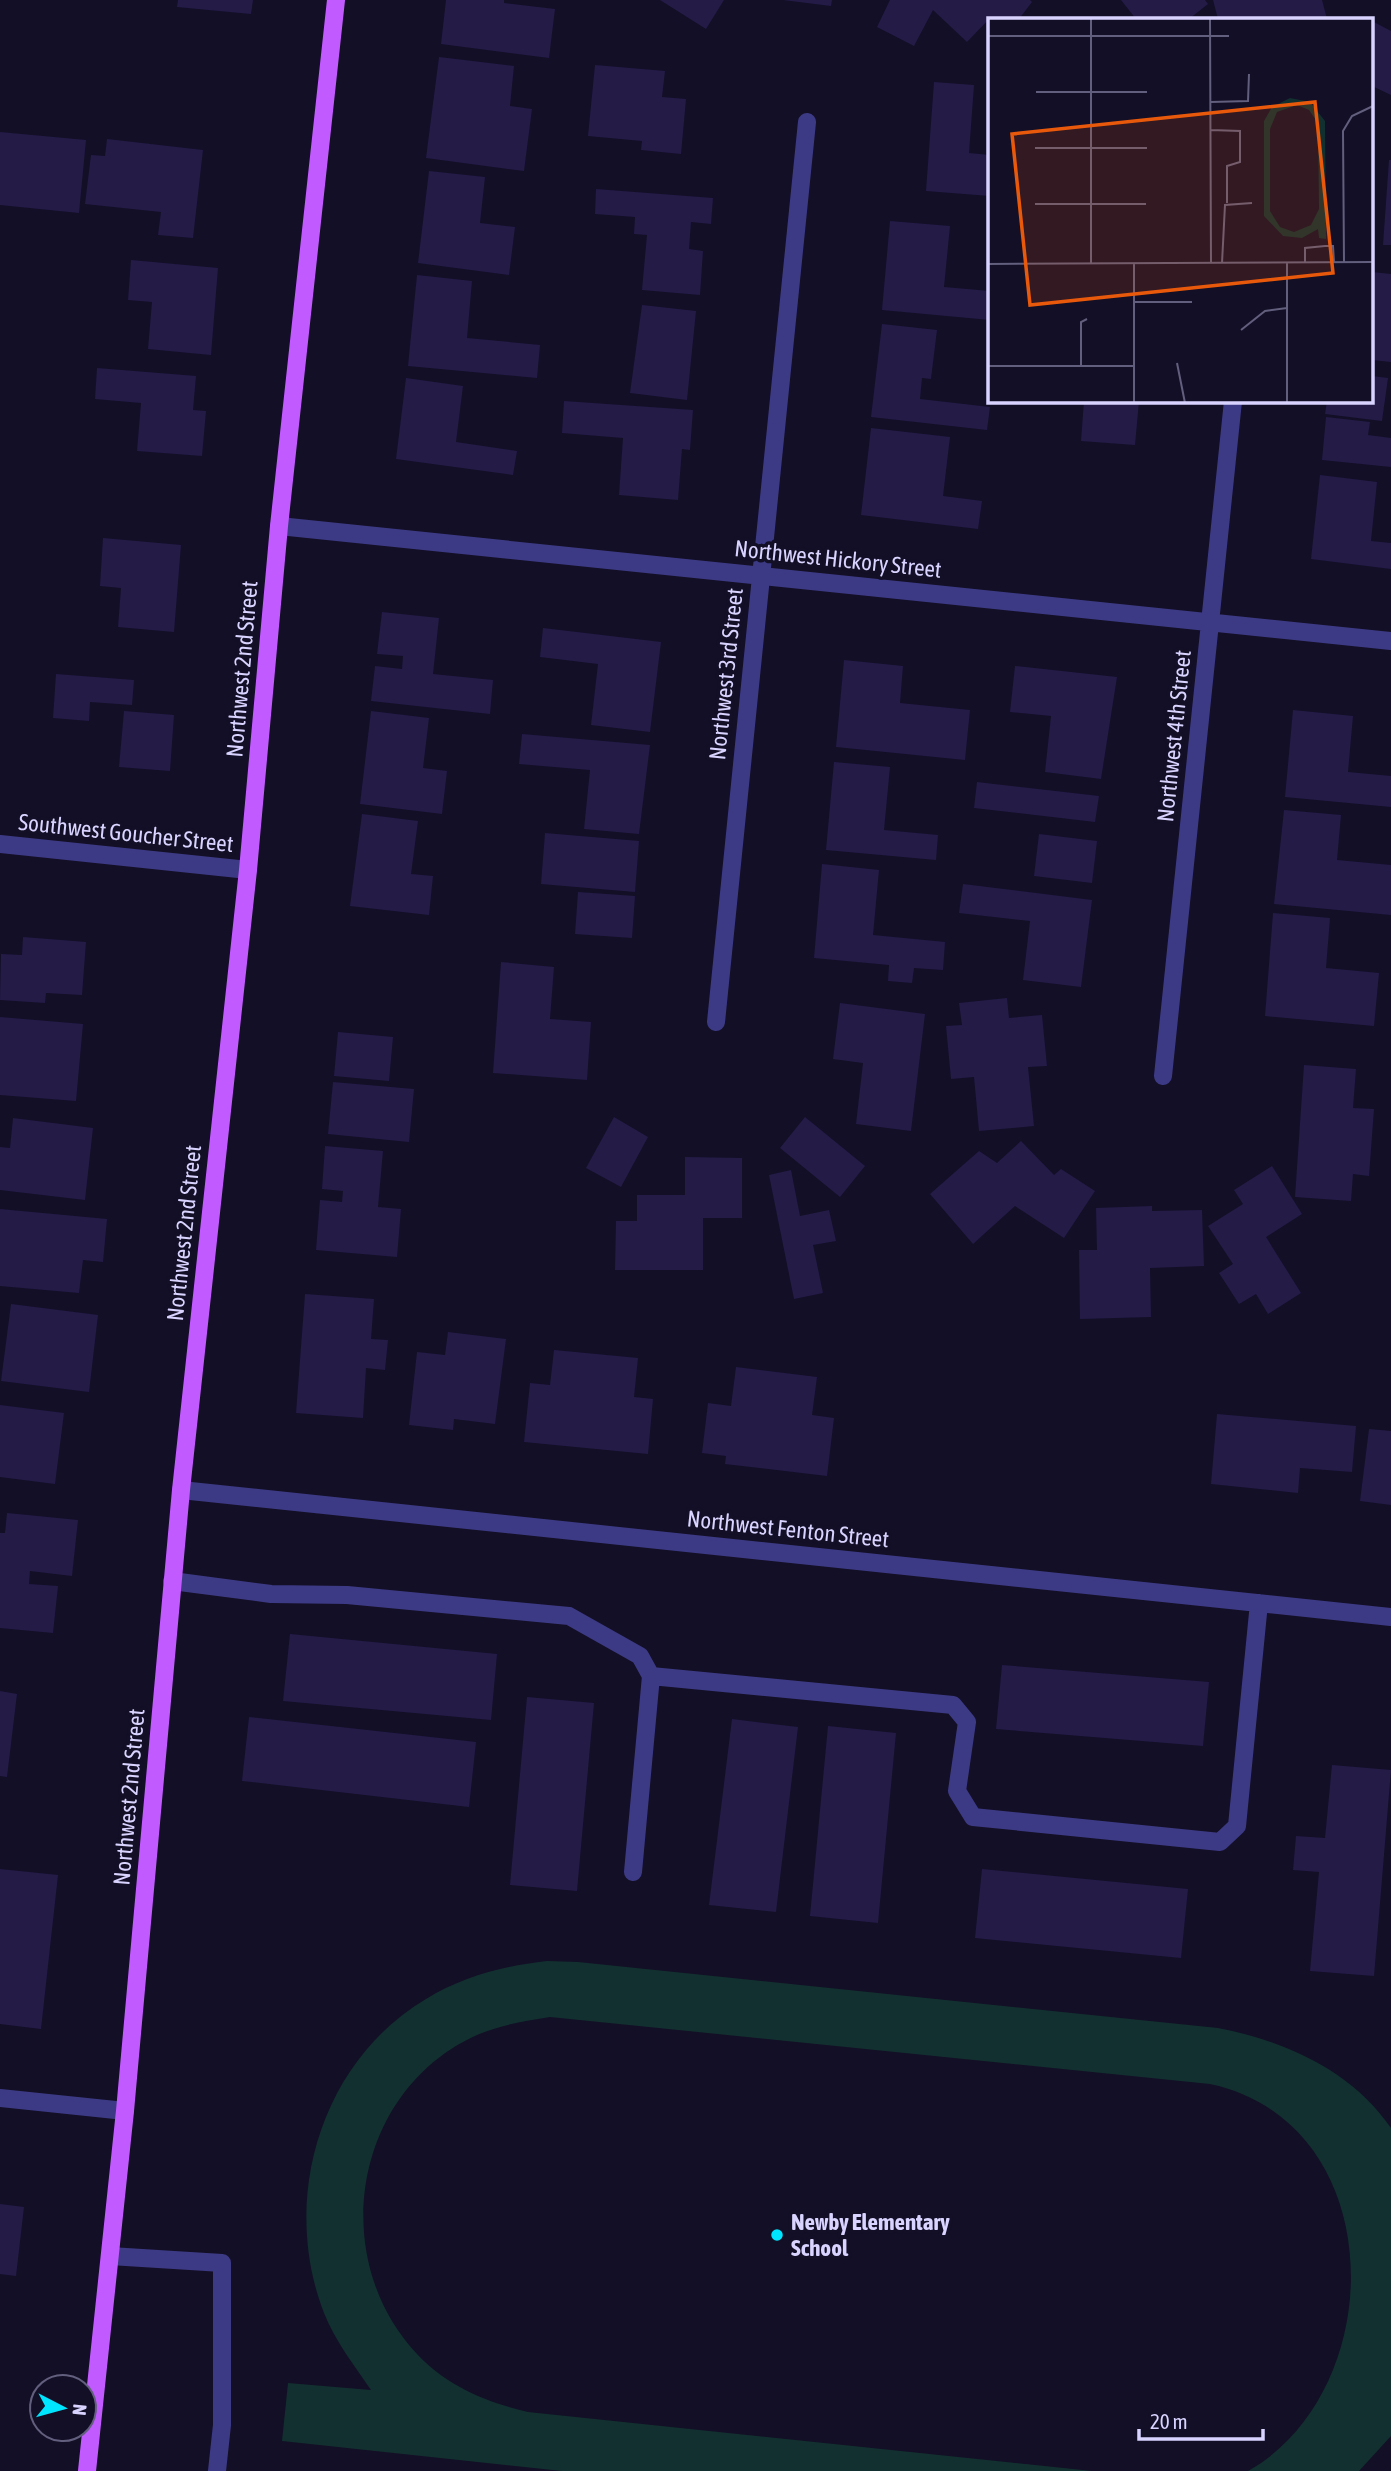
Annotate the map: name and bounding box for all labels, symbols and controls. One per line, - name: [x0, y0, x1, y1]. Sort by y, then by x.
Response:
- inset map: [988, 18, 1374, 402]
- street label: Northwest Hickory Street: [733, 535, 943, 583]
- street label: Northwest 2nd Street: [221, 580, 263, 758]
- street label: Northwest 3rd Street: [704, 587, 748, 761]
- street label: Northwest 4th Street: [1152, 649, 1196, 823]
- street label: Southwest Goucher Street: [17, 809, 235, 857]
- street label: Northwest 2nd Street: [162, 1144, 206, 1322]
- street label: Northwest Fenton Street: [686, 1505, 890, 1553]
- street label: Northwest 2nd Street: [108, 1708, 150, 1886]
- place label: Newby Elementary School: [791, 2209, 950, 2261]
- marker: Newby Elementary School: [769, 2227, 785, 2243]
- north arrow: [28, 2373, 98, 2443]
- scale bar: [1139, 2398, 1263, 2442]
- text: N: [68, 2403, 91, 2417]
- text: 20 m: [1150, 2409, 1188, 2433]

